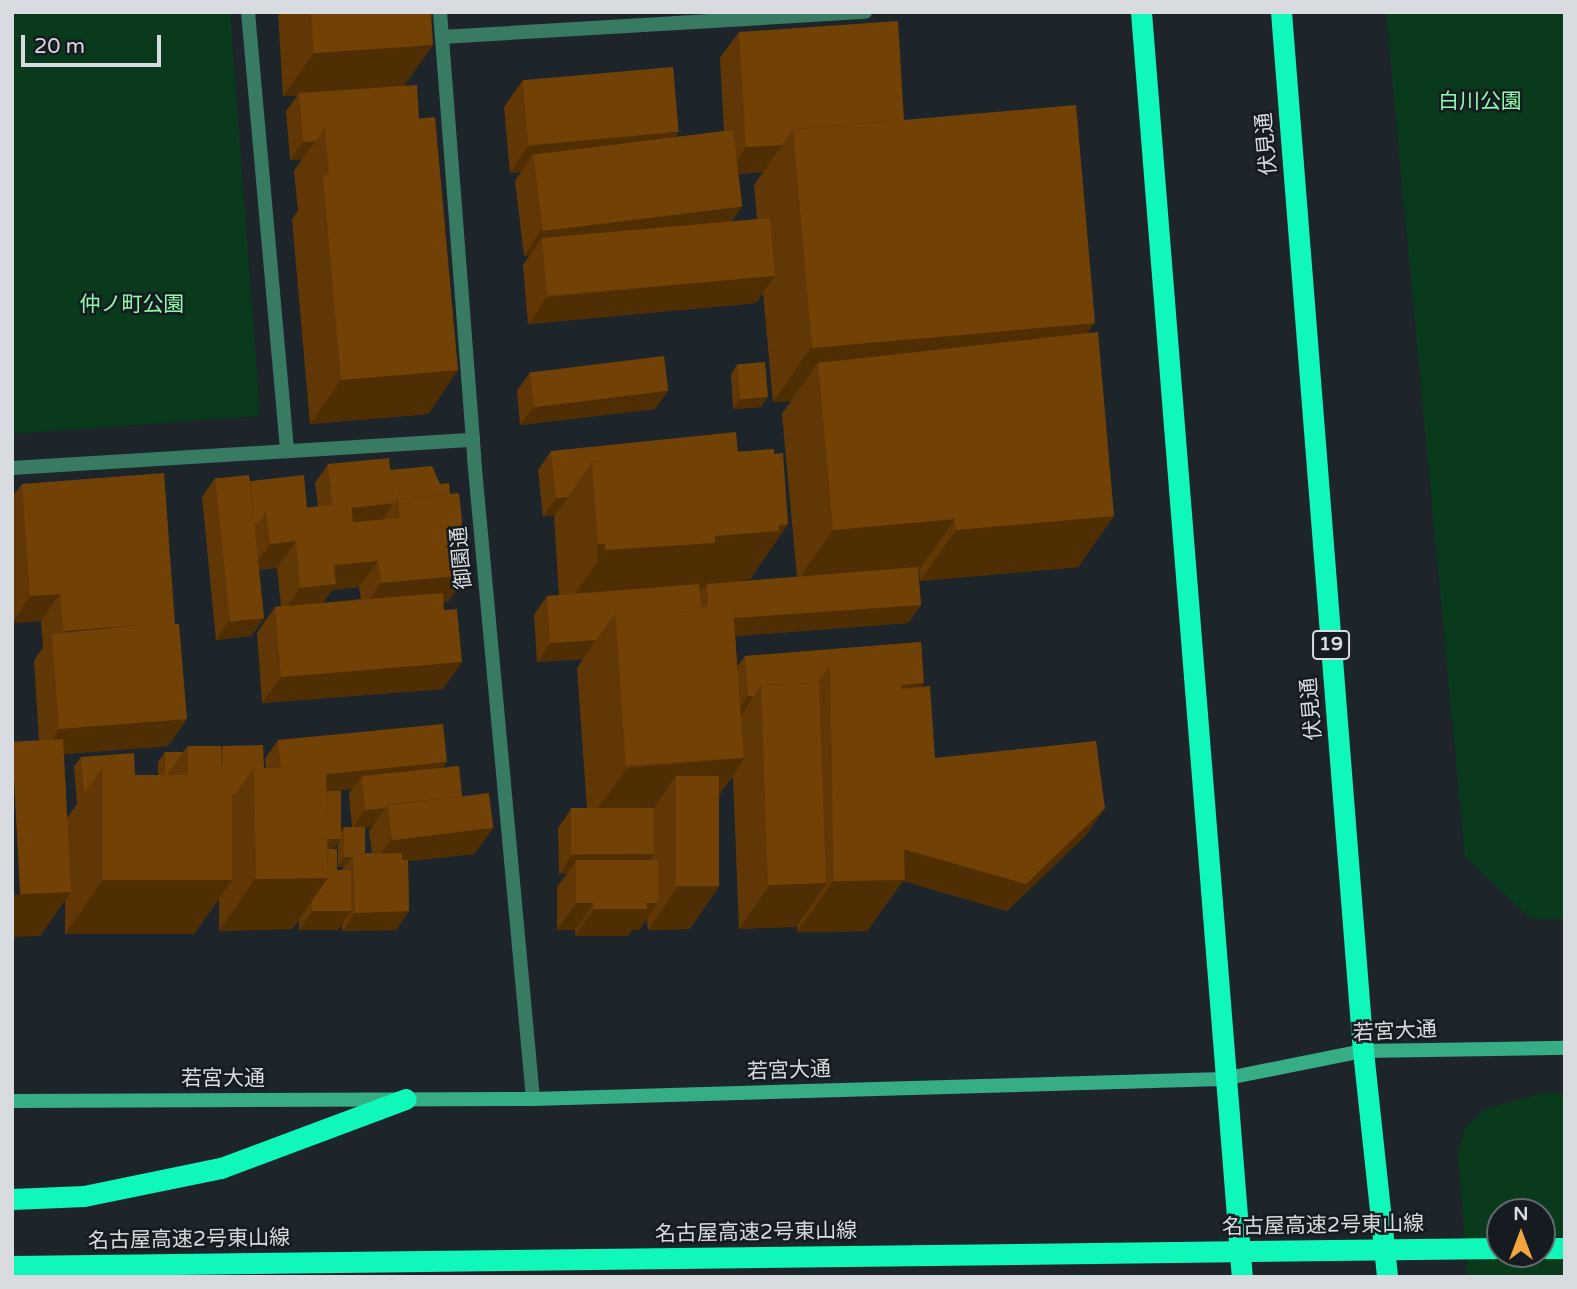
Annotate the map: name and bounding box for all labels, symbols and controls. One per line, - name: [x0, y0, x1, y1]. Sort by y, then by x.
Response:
- scale bar: [24, 21, 164, 65]
- text: 20 m: [34, 34, 85, 59]
- park label: 白川公園: [1438, 89, 1522, 115]
- street label: 伏見通: [1252, 112, 1282, 176]
- park label: 仲ノ町公園: [80, 292, 184, 318]
- street label: 御園通: [447, 526, 477, 590]
- road number: 19: [1312, 630, 1350, 660]
- street label: 伏見通: [1297, 677, 1327, 741]
- street label: 若宮大通: [1352, 1017, 1438, 1047]
- street label: 若宮大通: [747, 1057, 831, 1085]
- street label: 若宮大通: [181, 1066, 265, 1092]
- north arrow: [1486, 1198, 1556, 1268]
- text: N: [1513, 1203, 1529, 1225]
- street label: 名古屋高速2号東山線: [1222, 1212, 1424, 1240]
- street label: 名古屋高速2号東山線: [655, 1219, 857, 1247]
- street label: 名古屋高速2号東山線: [88, 1226, 290, 1254]

